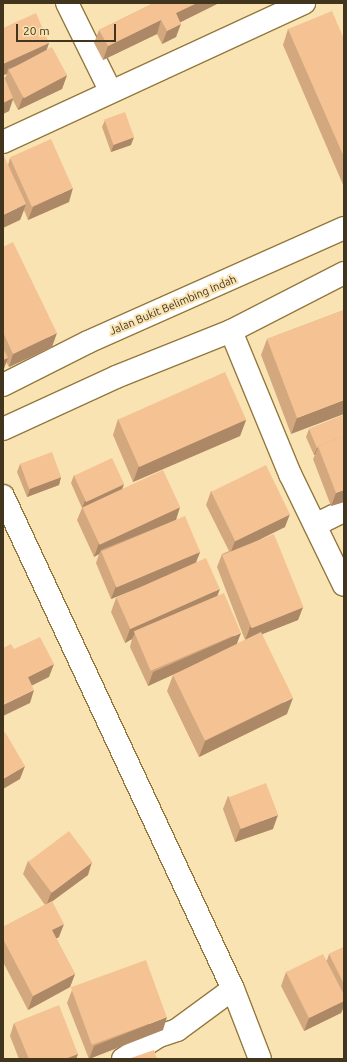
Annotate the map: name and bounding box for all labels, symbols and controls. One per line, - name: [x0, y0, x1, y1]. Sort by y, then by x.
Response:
- scale bar: [18, 16, 118, 42]
- text: 20 m: [23, 24, 50, 37]
- street label: Jalan Bukit Belimbing Indah: [108, 272, 238, 338]

